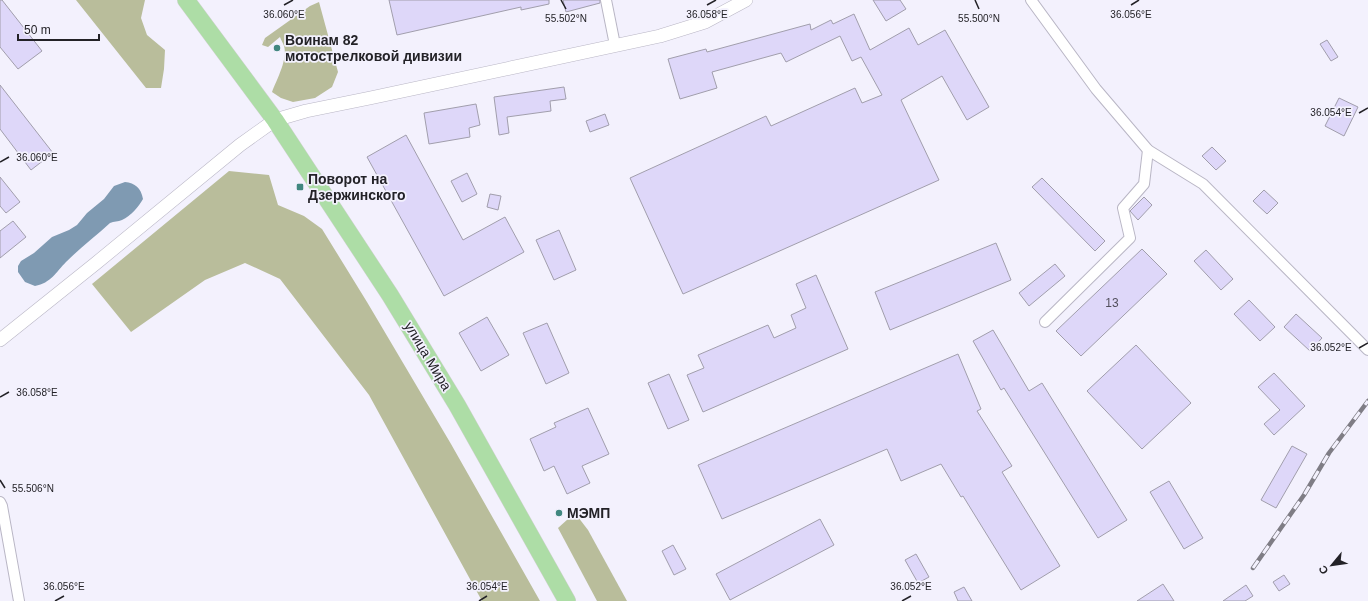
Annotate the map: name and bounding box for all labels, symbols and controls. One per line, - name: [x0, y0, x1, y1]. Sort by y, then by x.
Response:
- text: 36.060°E: [263, 9, 305, 20]
- text: 36.058°E: [686, 9, 728, 20]
- text: 36.056°E: [1110, 9, 1152, 20]
- text: 55.502°N: [545, 13, 587, 24]
- text: 55.500°N: [958, 13, 1000, 24]
- scale bar: [18, 16, 99, 42]
- text: 50 m: [24, 23, 51, 37]
- place label: Воинам 82 мотострелковой дивизии: [285, 32, 462, 64]
- marker: Воинам 82 мотострелковой дивизии: [272, 43, 282, 53]
- text: 36.054°E: [1310, 107, 1352, 118]
- text: 36.060°E: [16, 152, 58, 163]
- place label: Поворот на Дзержинского: [308, 171, 406, 203]
- marker: Поворот на Дзержинского: [295, 182, 305, 192]
- house number: 13: [1105, 296, 1119, 310]
- street label: улица Мира: [401, 319, 455, 393]
- text: 36.052°E: [1310, 342, 1352, 353]
- text: 36.058°E: [16, 387, 58, 398]
- text: 55.506°N: [12, 483, 54, 494]
- place label: МЭМП: [567, 505, 610, 521]
- marker: МЭМП: [554, 508, 564, 518]
- north arrow: [1312, 545, 1352, 585]
- text: С: [1316, 563, 1330, 576]
- text: 36.056°E: [43, 581, 85, 592]
- text: 36.054°E: [466, 581, 508, 592]
- text: 36.052°E: [890, 581, 932, 592]

